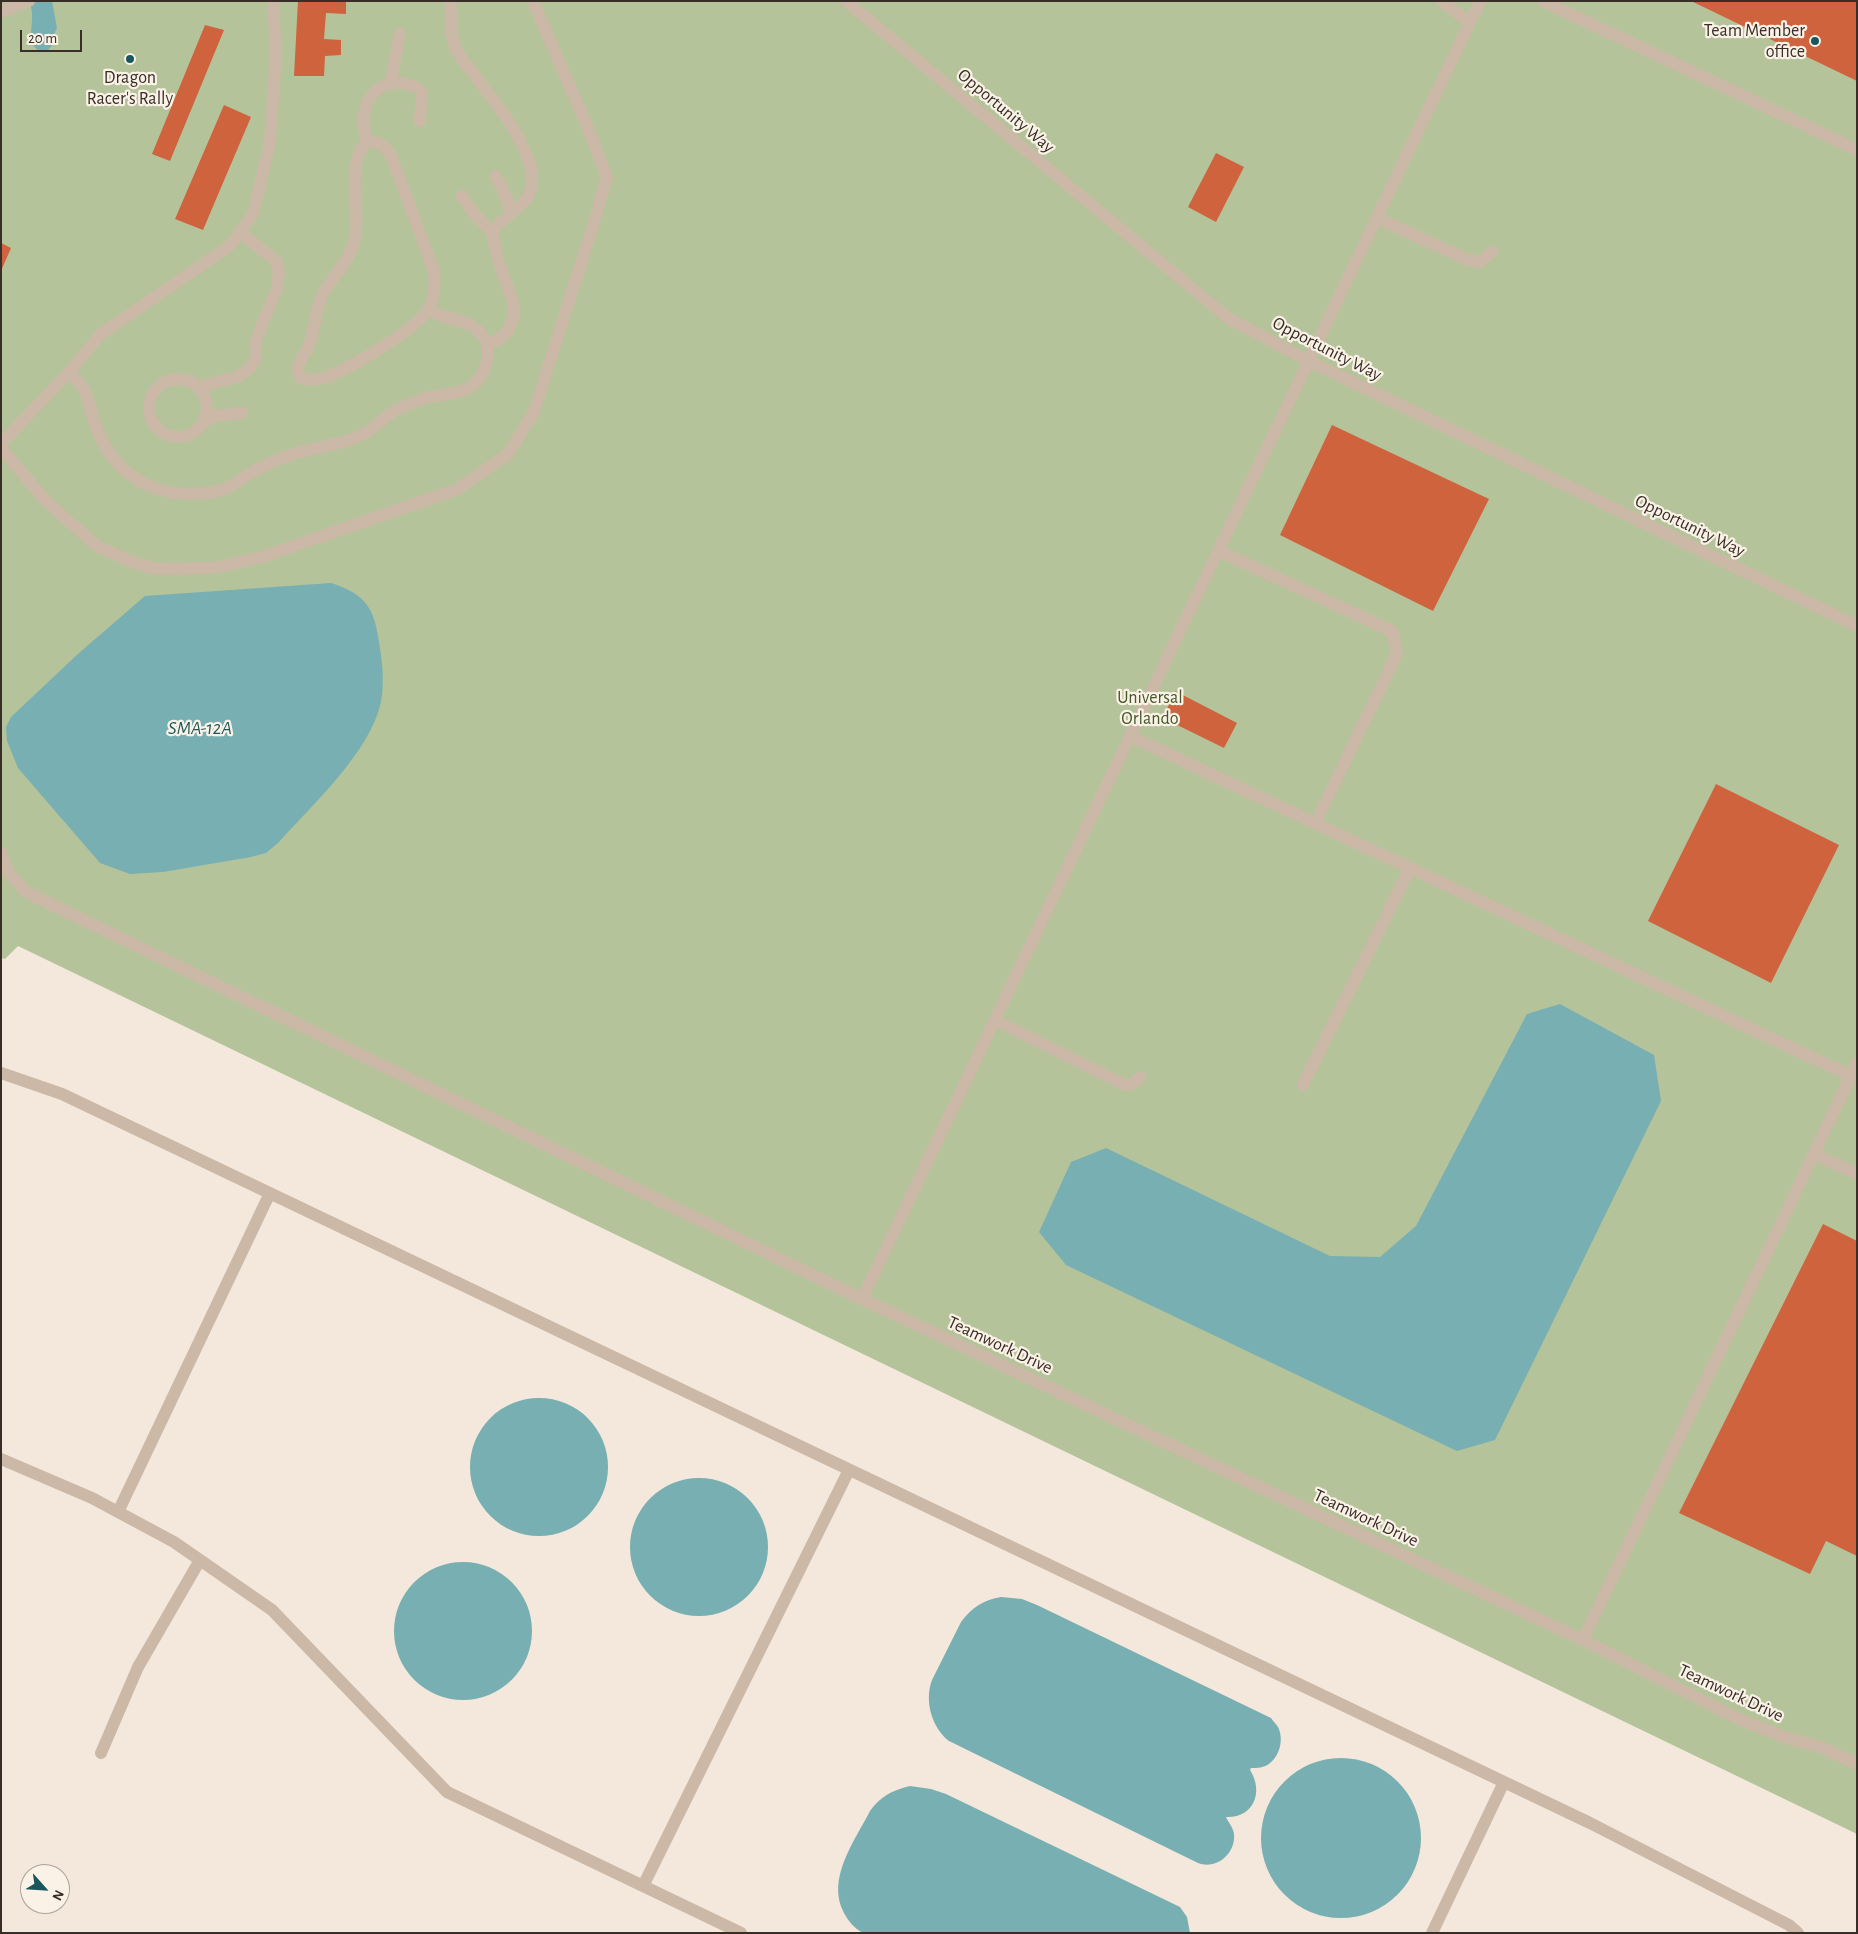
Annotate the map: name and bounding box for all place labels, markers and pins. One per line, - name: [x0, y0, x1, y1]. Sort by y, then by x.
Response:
- place label: Team Member office: [1704, 20, 1805, 62]
- marker: Team Member office: [1809, 35, 1821, 47]
- marker: Dragon Racer's Rally: [124, 53, 136, 65]
- place label: Dragon Racer's Rally: [87, 67, 173, 110]

